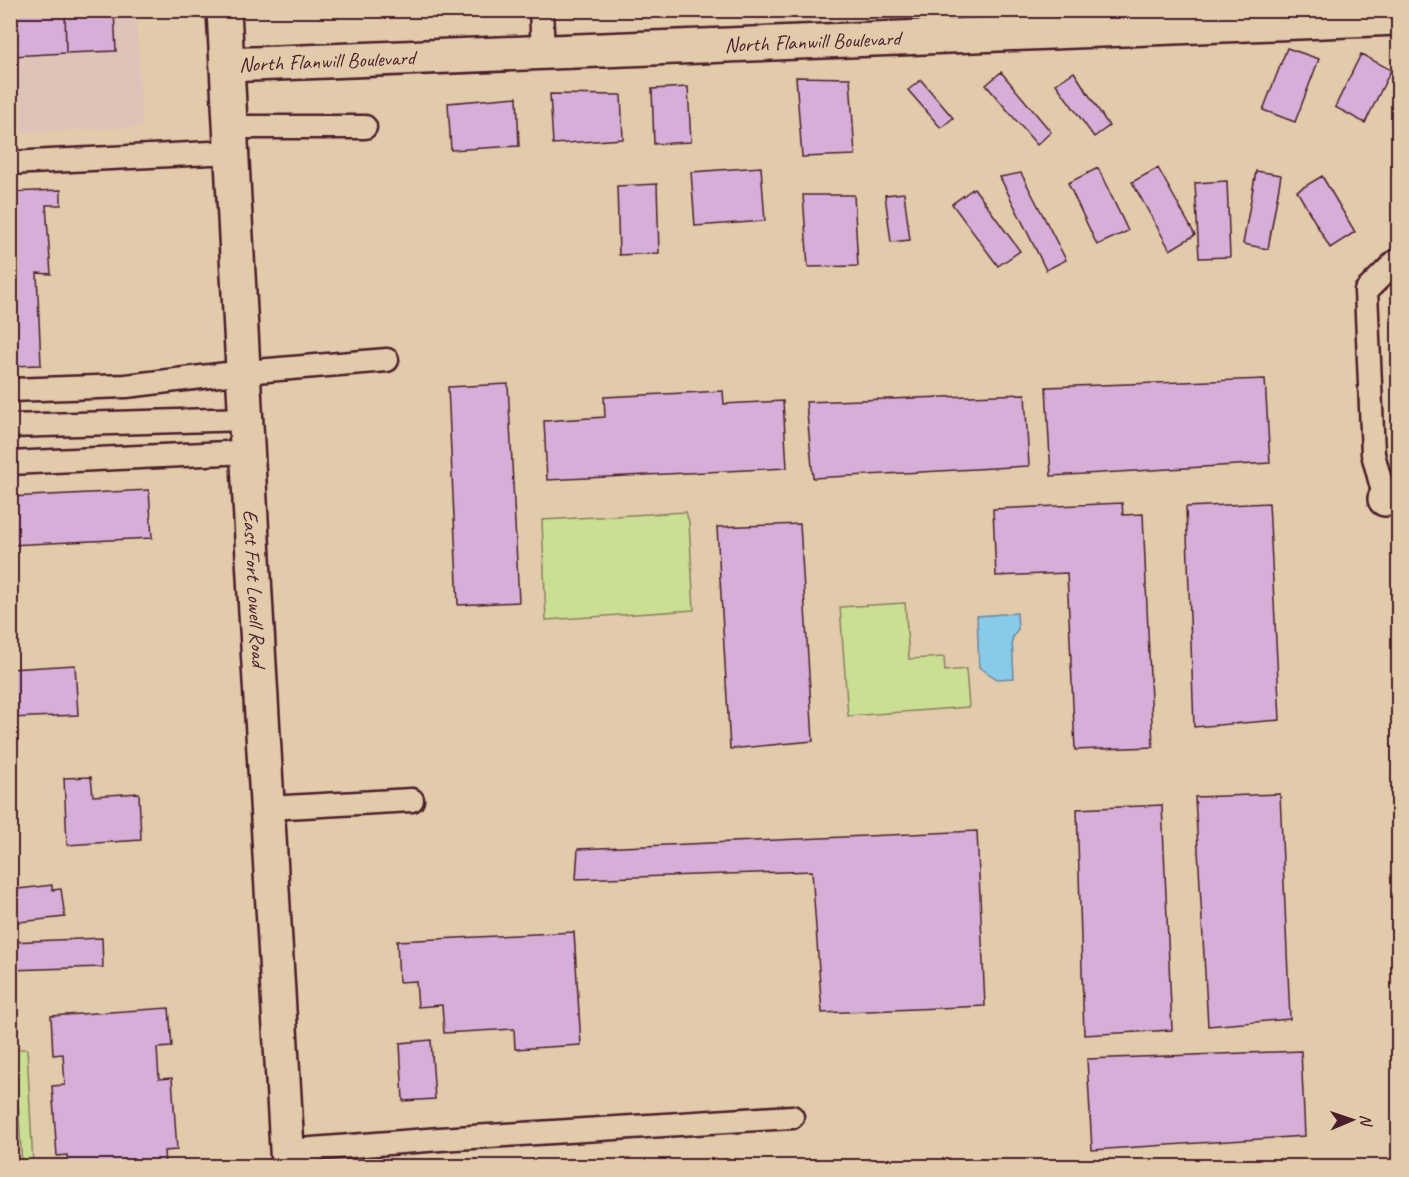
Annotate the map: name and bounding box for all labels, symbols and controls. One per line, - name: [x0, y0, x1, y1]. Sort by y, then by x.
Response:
- street label: North Flanwill Boulevard: [724, 25, 904, 58]
- street label: North Flanwill Boulevard: [238, 44, 418, 78]
- street label: East Fort Lowell Road: [237, 509, 272, 671]
- north arrow: [1322, 1090, 1382, 1150]
- text: N: [1356, 1114, 1376, 1128]

